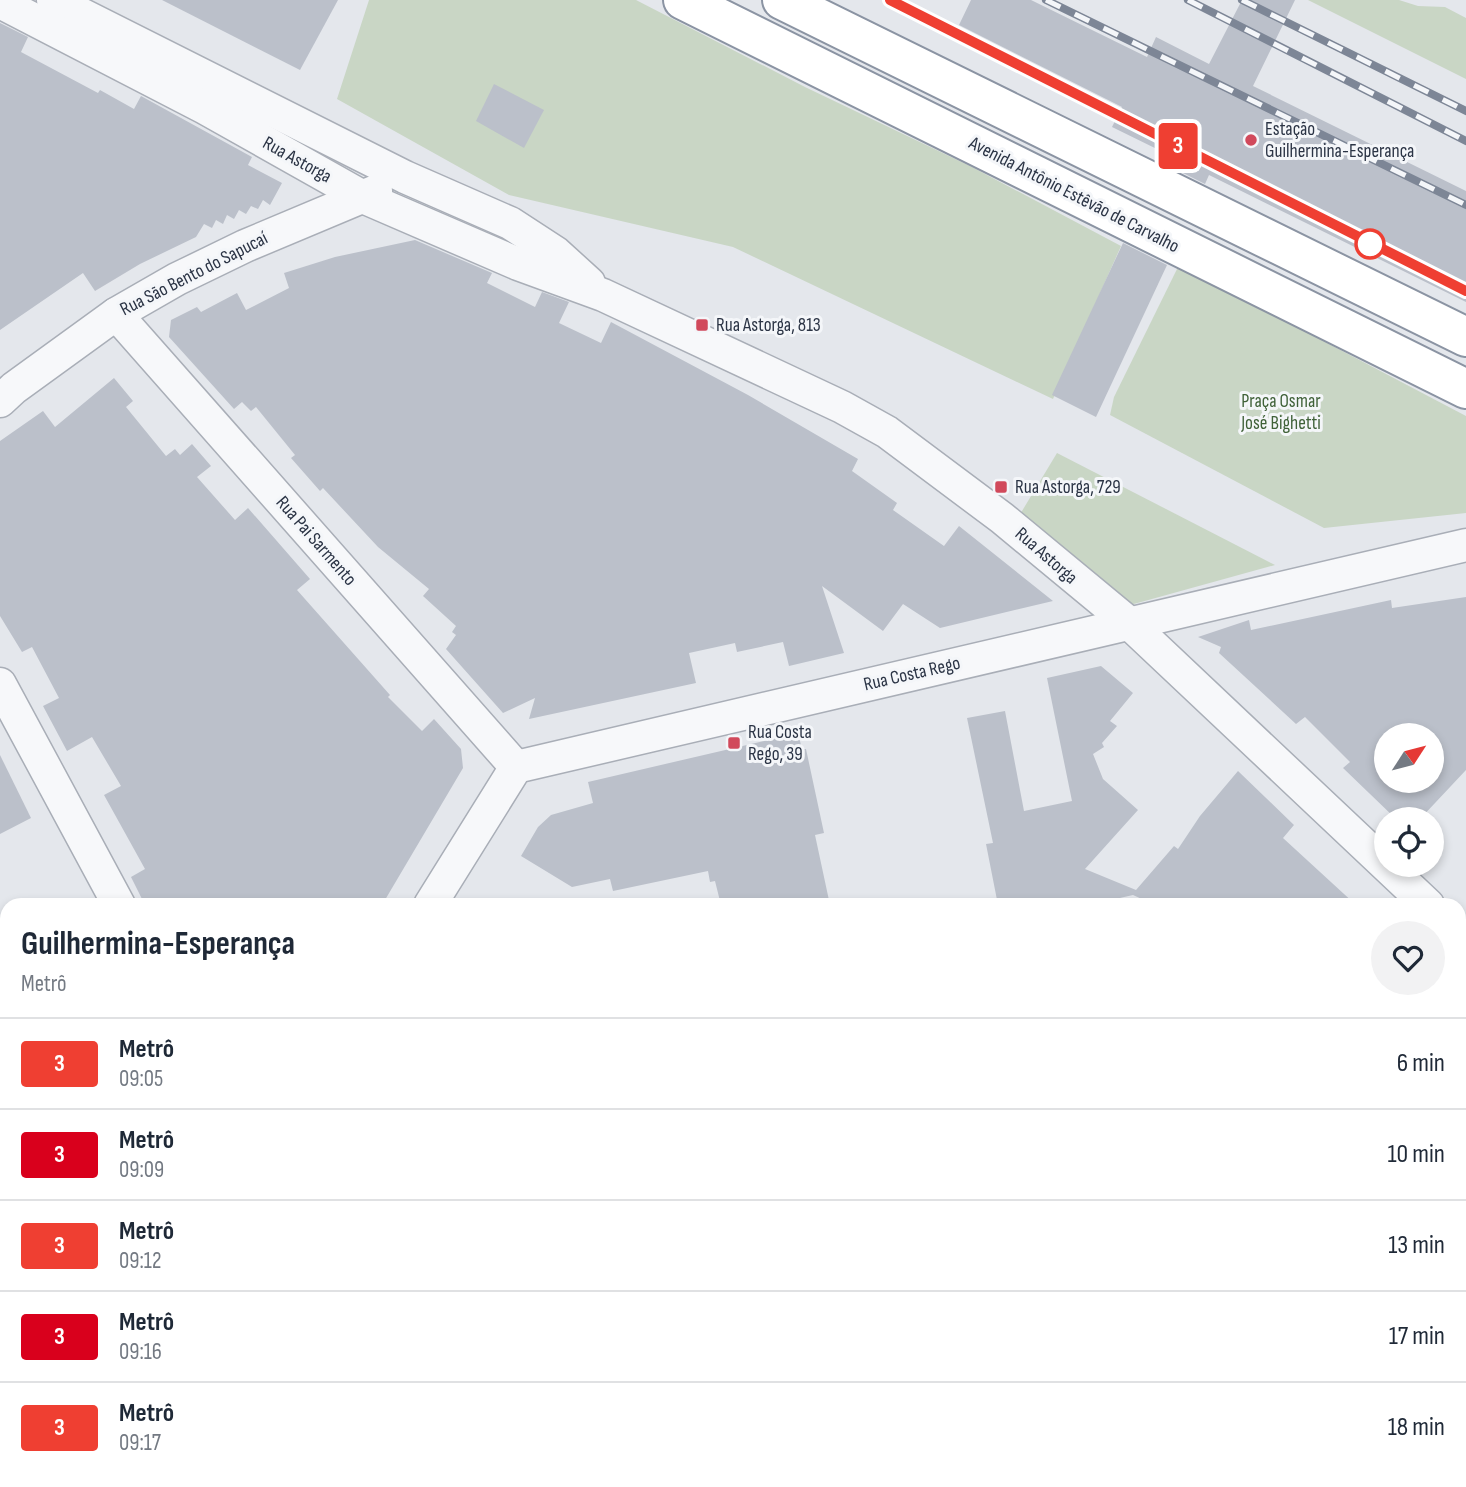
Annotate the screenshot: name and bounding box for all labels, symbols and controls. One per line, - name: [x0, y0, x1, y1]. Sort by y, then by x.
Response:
- place label: Estação Guilhermina-Esperança: [1265, 118, 1414, 163]
- line badge: 3: [1155, 123, 1201, 169]
- street label: Avenida Antônio Estêvão de Carvalho: [964, 131, 1183, 258]
- text: 3: [1173, 131, 1183, 160]
- street label: Rua Astorga: [259, 132, 335, 188]
- marker: Estação Guilhermina-Esperança: [1243, 132, 1259, 148]
- street label: Rua São Bento do Sapucaí: [116, 227, 272, 321]
- unlabelled marker: [1355, 229, 1385, 259]
- place label: Rua Astorga, 813: [716, 314, 821, 337]
- marker: Rua Astorga, 813: [694, 317, 710, 333]
- park label: Praça Osmar José Bighetti: [1240, 390, 1321, 435]
- place label: Rua Astorga, 729: [1015, 476, 1121, 499]
- marker: Rua Astorga, 729: [993, 479, 1009, 495]
- street label: Rua Pai Sarmento: [271, 491, 361, 591]
- street label: Rua Astorga: [1010, 523, 1082, 589]
- street label: Rua Costa Rego: [861, 652, 963, 696]
- place label: Rua Costa Rego, 39: [748, 721, 812, 766]
- north arrow: [1374, 723, 1444, 793]
- map controls: [1374, 723, 1444, 877]
- marker: Rua Costa Rego, 39: [726, 735, 742, 751]
- button: locate: [1374, 807, 1444, 877]
- button: heart: [1371, 921, 1445, 995]
- text: Guilhermina-Esperança: [21, 924, 295, 964]
- text: Metrô: [21, 970, 67, 998]
- text: Metrô: [119, 1034, 174, 1065]
- text: 6 min: [1397, 1048, 1445, 1079]
- text: 3: [54, 1049, 65, 1078]
- text: 09:05: [119, 1065, 163, 1093]
- text: Metrô: [119, 1125, 174, 1156]
- text: 10 min: [1388, 1139, 1445, 1170]
- text: 3: [54, 1140, 65, 1169]
- text: 09:09: [119, 1156, 164, 1184]
- text: Metrô: [119, 1216, 174, 1247]
- text: 13 min: [1388, 1230, 1445, 1261]
- text: 3: [54, 1231, 65, 1260]
- text: 09:12: [119, 1247, 162, 1275]
- text: Metrô: [119, 1307, 174, 1338]
- text: 17 min: [1389, 1321, 1445, 1352]
- text: 3: [54, 1322, 65, 1351]
- text: 09:16: [119, 1338, 162, 1366]
- text: Metrô: [119, 1398, 174, 1429]
- text: 18 min: [1388, 1412, 1445, 1443]
- text: 3: [54, 1413, 65, 1442]
- text: 09:17: [119, 1429, 161, 1457]

